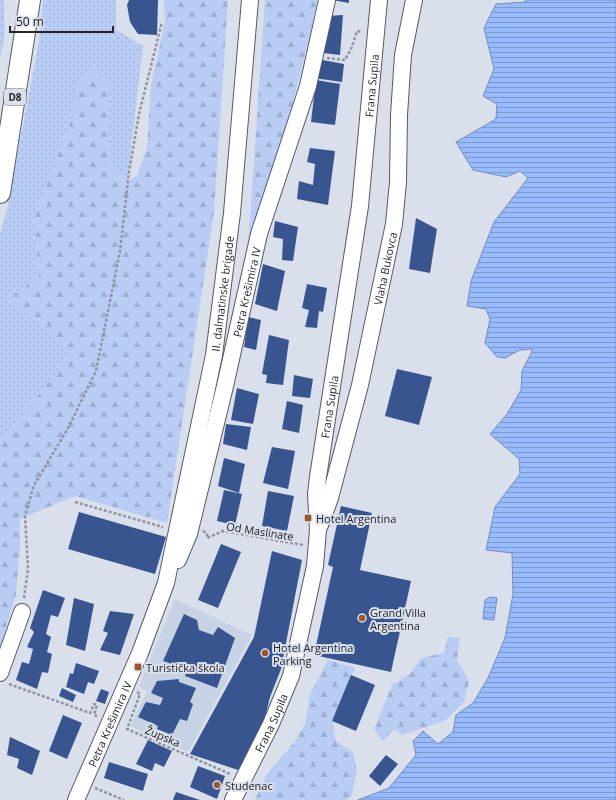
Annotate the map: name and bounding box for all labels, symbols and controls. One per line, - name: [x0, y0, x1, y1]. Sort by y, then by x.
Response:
- scale bar: [10, 8, 113, 34]
- text: 50 m: [16, 13, 44, 30]
- street label: Frana Supila: [361, 53, 381, 118]
- road number: D8: [4, 89, 26, 105]
- street label: Vlaha Bukovca: [370, 230, 400, 306]
- street label: II. dalmatinske brigade: [207, 235, 237, 352]
- street label: Petra Krešimira IV: [229, 245, 263, 338]
- street label: Frana Supila: [317, 374, 341, 439]
- place label: Hotel Argentina: [316, 511, 396, 526]
- marker: Hotel Argentina: [303, 513, 313, 523]
- street label: Od Maslinate: [225, 518, 295, 544]
- place label: Grand Villa Argentina: [370, 605, 426, 633]
- marker: Grand Villa Argentina: [357, 613, 367, 623]
- place label: Hotel Argentina Parking: [273, 640, 353, 668]
- marker: Hotel Argentina Parking: [260, 648, 270, 658]
- place label: Turistička škola: [146, 660, 225, 675]
- marker: Turistička škola: [133, 662, 143, 672]
- street label: Petra Krešimira IV: [84, 678, 135, 769]
- street label: Frana Supila: [251, 691, 290, 755]
- street label: Župska: [143, 722, 183, 750]
- place label: Studenac: [225, 778, 273, 793]
- marker: Studenac: [212, 780, 222, 790]

